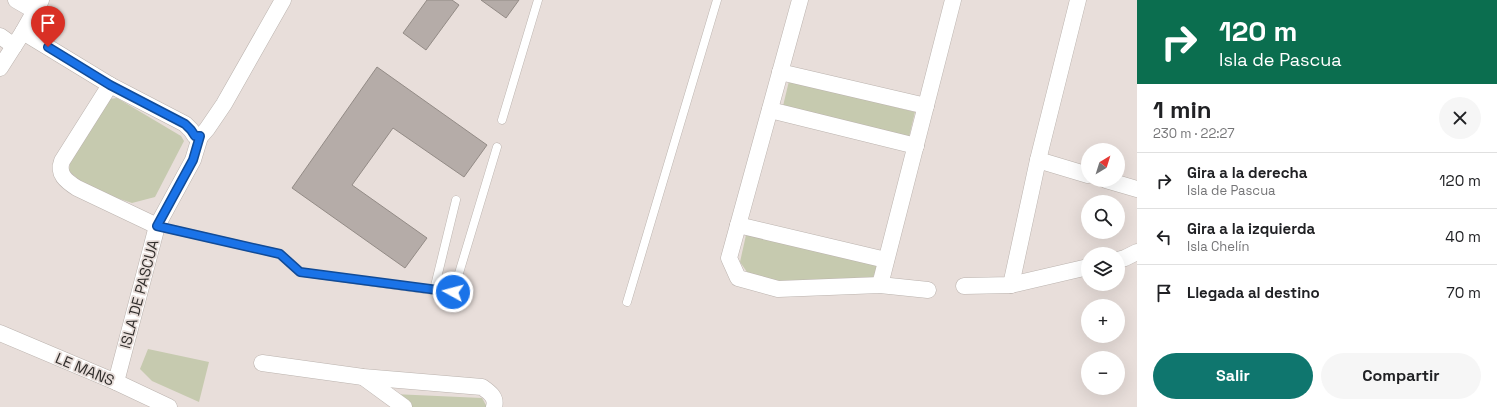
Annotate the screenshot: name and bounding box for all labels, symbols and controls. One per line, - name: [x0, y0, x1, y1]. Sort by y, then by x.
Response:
- pin: [31, 6, 65, 47]
- icon: arrive: [37, 12, 59, 34]
- text: 120 m: [1219, 13, 1297, 49]
- icon: right: [1153, 16, 1205, 68]
- text: Isla de Pascua: [1219, 48, 1342, 71]
- text: 1 min: [1153, 94, 1212, 125]
- button: close: [1439, 97, 1481, 139]
- text: 230 m · 22:27: [1153, 125, 1235, 142]
- north arrow: [1081, 143, 1125, 187]
- map controls: [1081, 143, 1125, 395]
- text: Gira a la derecha: [1187, 163, 1307, 182]
- icon: right: [1153, 170, 1175, 192]
- text: 120 m: [1439, 171, 1481, 190]
- text: Isla de Pascua: [1187, 182, 1276, 199]
- button: search: [1081, 195, 1125, 239]
- text: Gira a la izquierda: [1187, 219, 1315, 238]
- icon: left: [1153, 226, 1175, 248]
- text: 40 m: [1445, 227, 1481, 246]
- street label: ISLA DE PASCUA: [115, 237, 163, 351]
- text: Isla Chelín: [1187, 238, 1249, 255]
- button: layers: [1081, 247, 1125, 291]
- position arrow: [432, 271, 474, 313]
- icon: arrive: [1153, 282, 1175, 304]
- text: Llegada al destino: [1187, 283, 1320, 302]
- text: 70 m: [1446, 283, 1481, 302]
- button: +: [1081, 299, 1125, 343]
- street label: LE MANS: [53, 348, 117, 390]
- button: −: [1081, 351, 1125, 395]
- button: Salir: [1153, 353, 1313, 399]
- button: Compartir: [1321, 353, 1481, 399]

